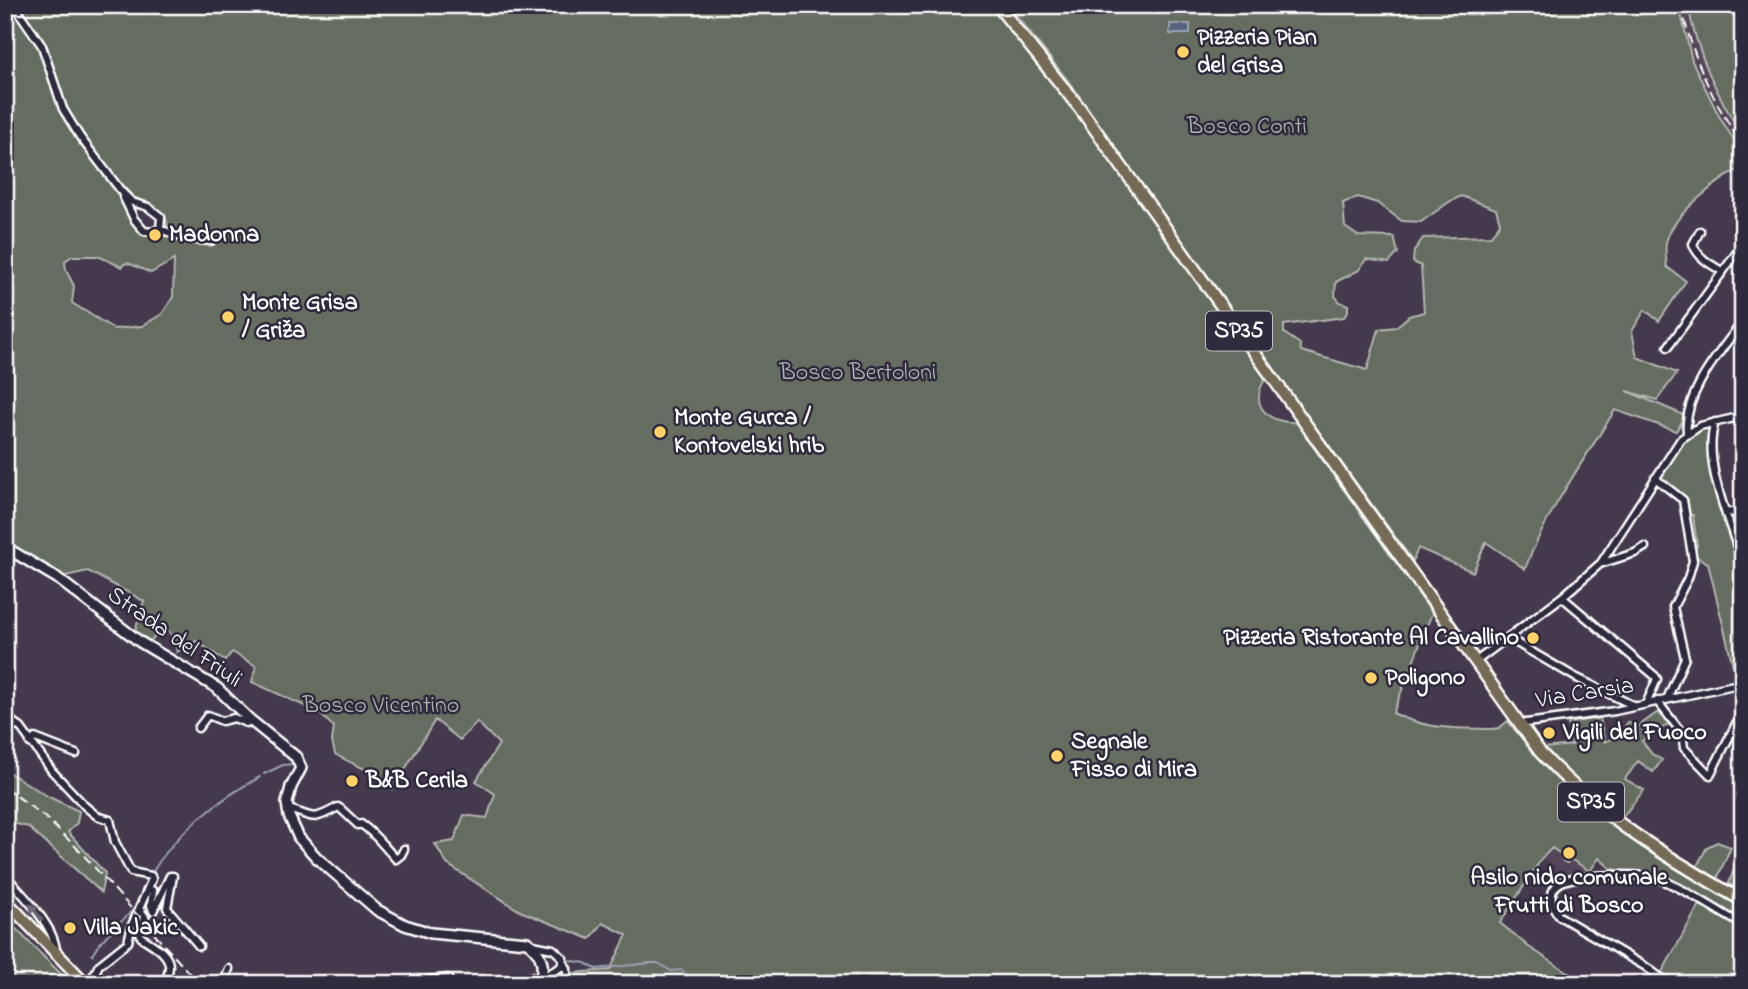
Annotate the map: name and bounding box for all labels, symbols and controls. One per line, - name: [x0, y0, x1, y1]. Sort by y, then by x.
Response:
- place label: Pizzeria Pian del Grisa: [1197, 21, 1317, 84]
- marker: Pizzeria Pian del Grisa: [1175, 44, 1191, 60]
- park label: Bosco Conti: [1186, 110, 1307, 145]
- place label: Madonna: [169, 218, 259, 253]
- marker: Madonna: [147, 227, 163, 243]
- place label: Monte Grisa / Griža: [241, 286, 358, 349]
- marker: Monte Grisa / Griža: [220, 309, 236, 325]
- road number: SP35: [1206, 312, 1272, 350]
- park label: Bosco Bertoloni: [779, 356, 936, 391]
- place label: Monte Gurca / Kontovelski hrib: [674, 401, 824, 464]
- marker: Monte Gurca / Kontovelski hrib: [652, 424, 668, 440]
- street label: Strada del Friuli: [99, 578, 249, 698]
- place label: Pizzeria Ristorante Al Cavallino: [1223, 621, 1519, 656]
- marker: Pizzeria Ristorante Al Cavallino: [1525, 630, 1541, 646]
- place label: Poligono: [1385, 661, 1465, 697]
- street label: Via Carsia: [1532, 669, 1637, 719]
- marker: Poligono: [1363, 670, 1379, 686]
- park label: Bosco Vicentino: [302, 689, 459, 724]
- place label: Vigili del Fuoco: [1562, 716, 1707, 752]
- place label: Segnale Fisso di Mira: [1070, 725, 1197, 788]
- marker: Vigili del Fuoco: [1541, 725, 1557, 741]
- marker: Segnale Fisso di Mira: [1049, 748, 1065, 764]
- place label: B&B Cerila: [365, 764, 468, 799]
- marker: B&B Cerila: [344, 773, 360, 789]
- road number: SP35: [1558, 782, 1624, 822]
- marker: Asilo nido comunale Frutti di Bosco: [1561, 845, 1577, 861]
- place label: Asilo nido comunale Frutti di Bosco: [1471, 861, 1669, 924]
- one-way arrow: [28, 903, 43, 921]
- place label: Villa Jakic: [83, 911, 179, 946]
- marker: Villa Jakic: [62, 920, 78, 936]

